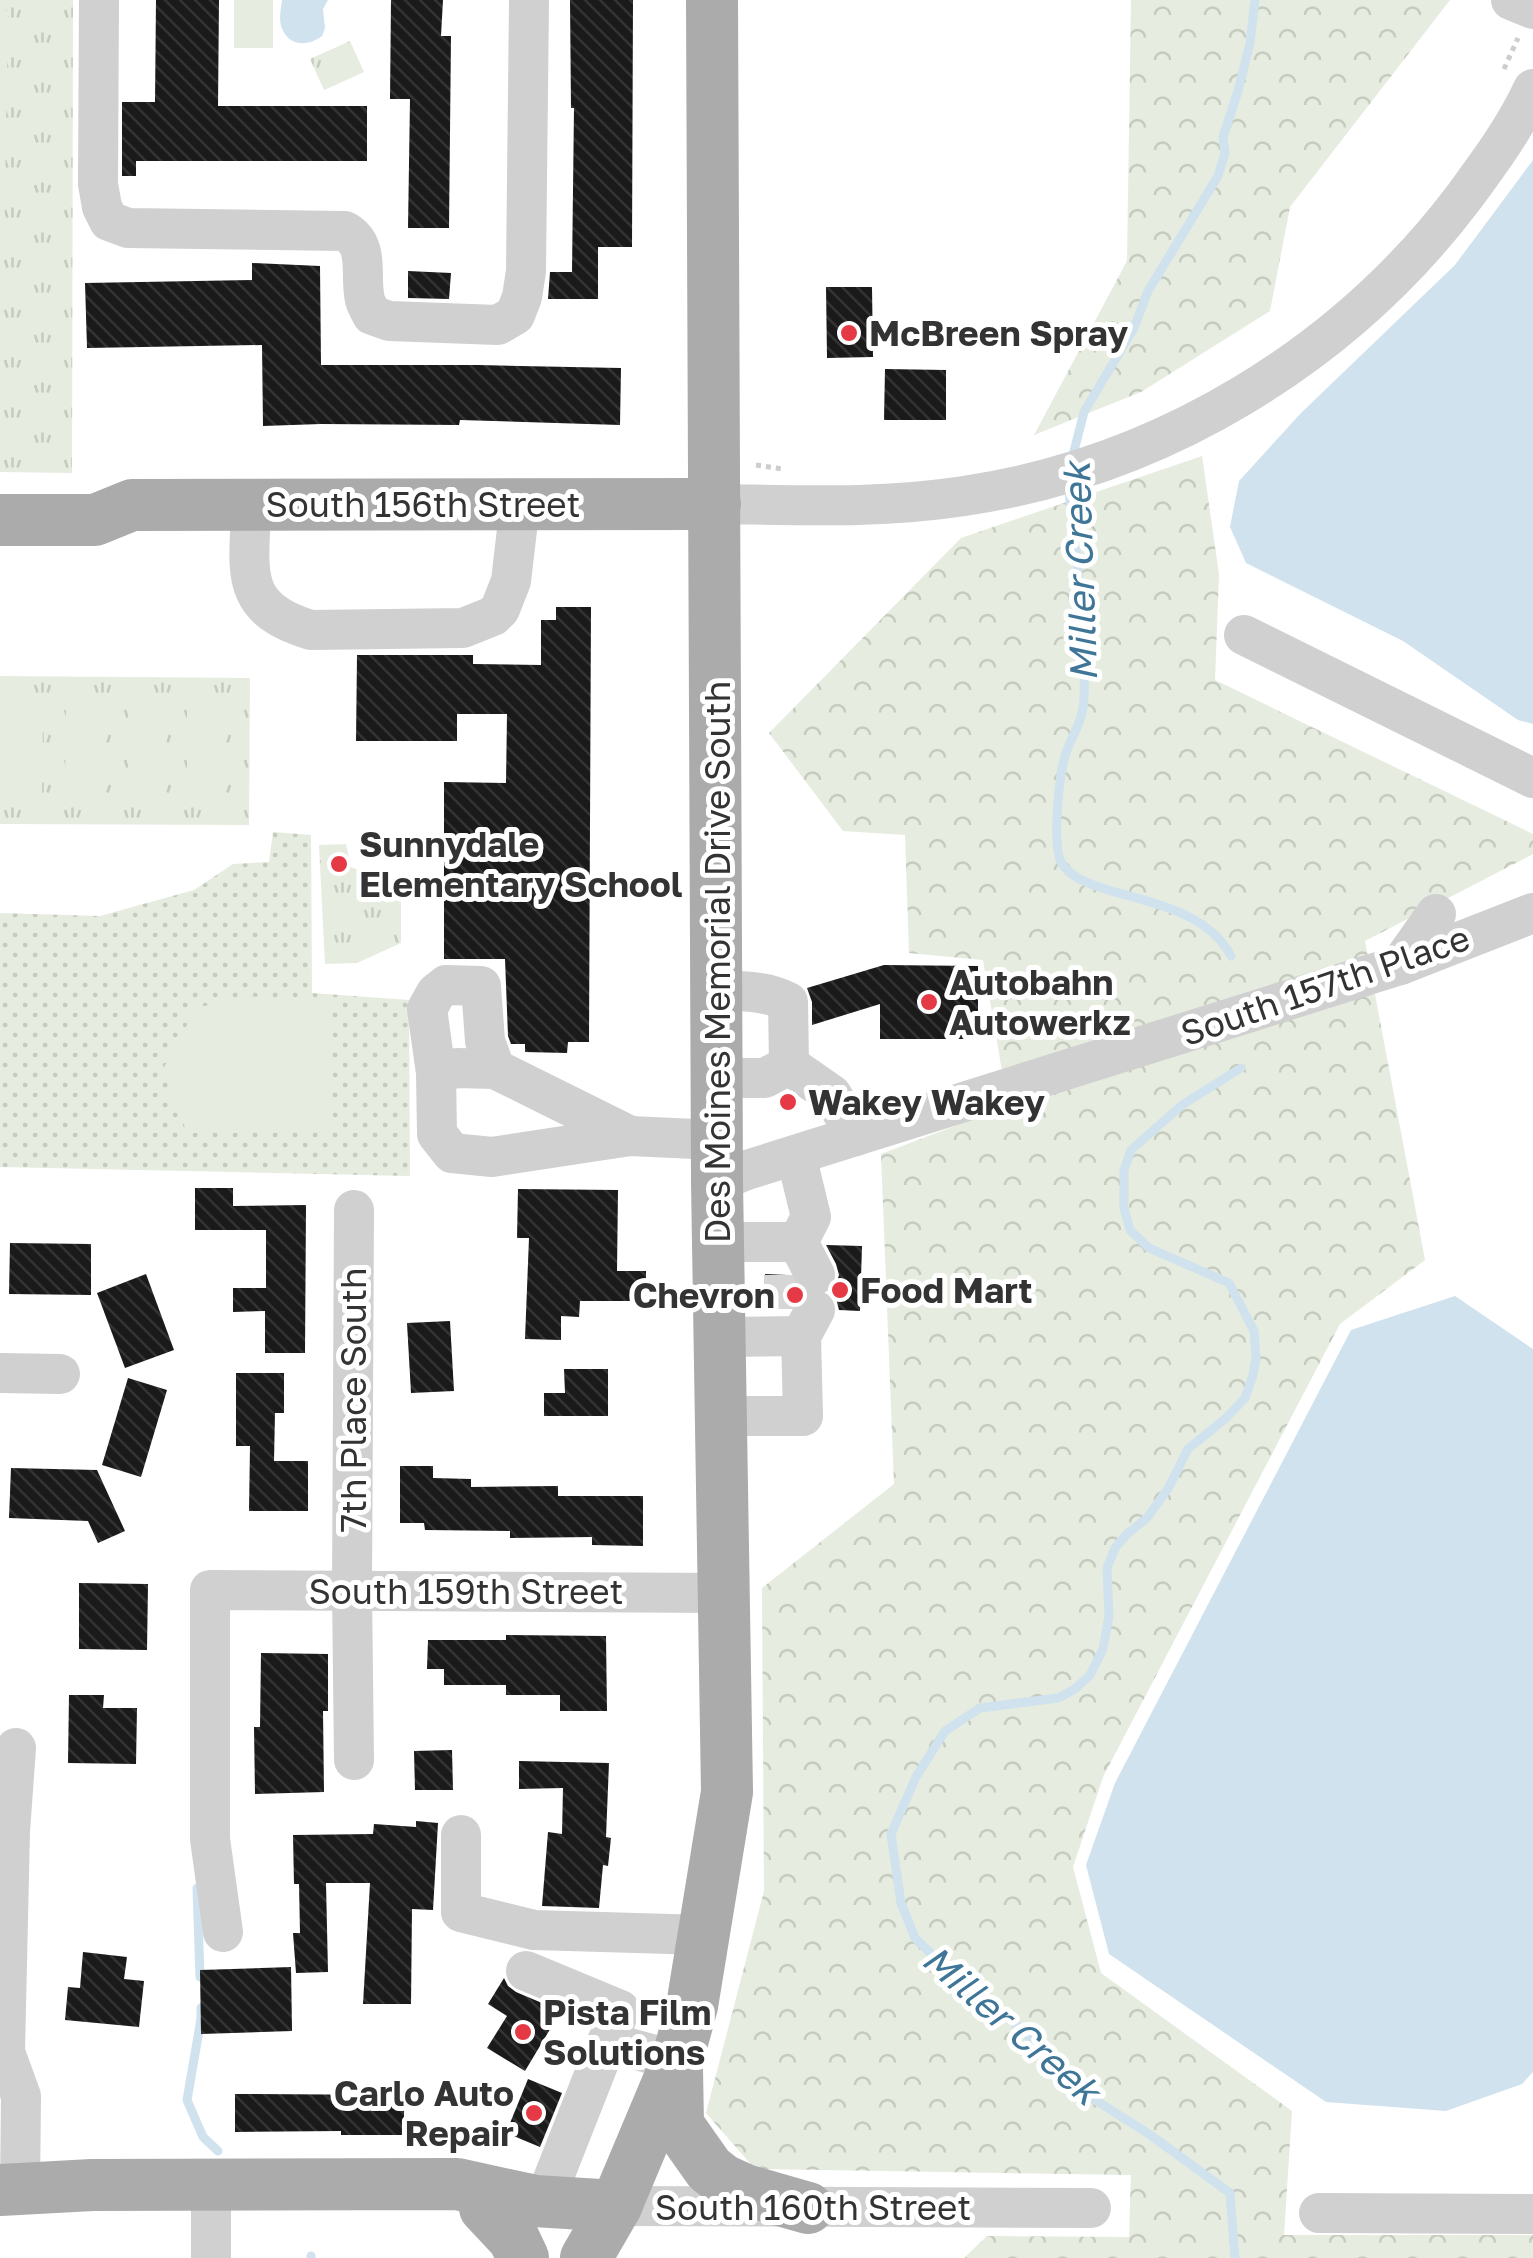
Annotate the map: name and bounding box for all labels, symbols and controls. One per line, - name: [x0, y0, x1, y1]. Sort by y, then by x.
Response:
- place label: McBreen Spray: [869, 312, 1128, 354]
- marker: McBreen Spray: [838, 322, 860, 344]
- water label: Miller Creek: [1053, 458, 1105, 682]
- street label: South 156th Street: [265, 483, 581, 525]
- street label: Des Moines Memorial Drive South: [696, 681, 738, 1243]
- place label: Sunnydale Elementary School: [359, 823, 683, 905]
- marker: Sunnydale Elementary School: [328, 853, 350, 875]
- street label: South 157th Place: [1175, 916, 1475, 1054]
- place label: Autobahn Autowerkz: [949, 961, 1130, 1043]
- marker: Autobahn Autowerkz: [918, 991, 940, 1013]
- place label: Wakey Wakey: [808, 1081, 1045, 1123]
- marker: Wakey Wakey: [777, 1091, 799, 1113]
- street label: 7th Place South: [332, 1268, 374, 1532]
- place label: Food Mart: [860, 1269, 1033, 1311]
- place label: Chevron: [633, 1274, 775, 1316]
- marker: Food Mart: [829, 1279, 851, 1301]
- marker: Chevron: [784, 1284, 806, 1306]
- street label: South 159th Street: [308, 1570, 624, 1612]
- water label: Miller Creek: [915, 1935, 1112, 2115]
- place label: Pista Film Solutions: [543, 1991, 711, 2073]
- marker: Pista Film Solutions: [512, 2021, 534, 2043]
- place label: Carlo Auto Repair: [334, 2072, 514, 2154]
- marker: Carlo Auto Repair: [523, 2102, 545, 2124]
- street label: South 160th Street: [655, 2186, 971, 2228]

